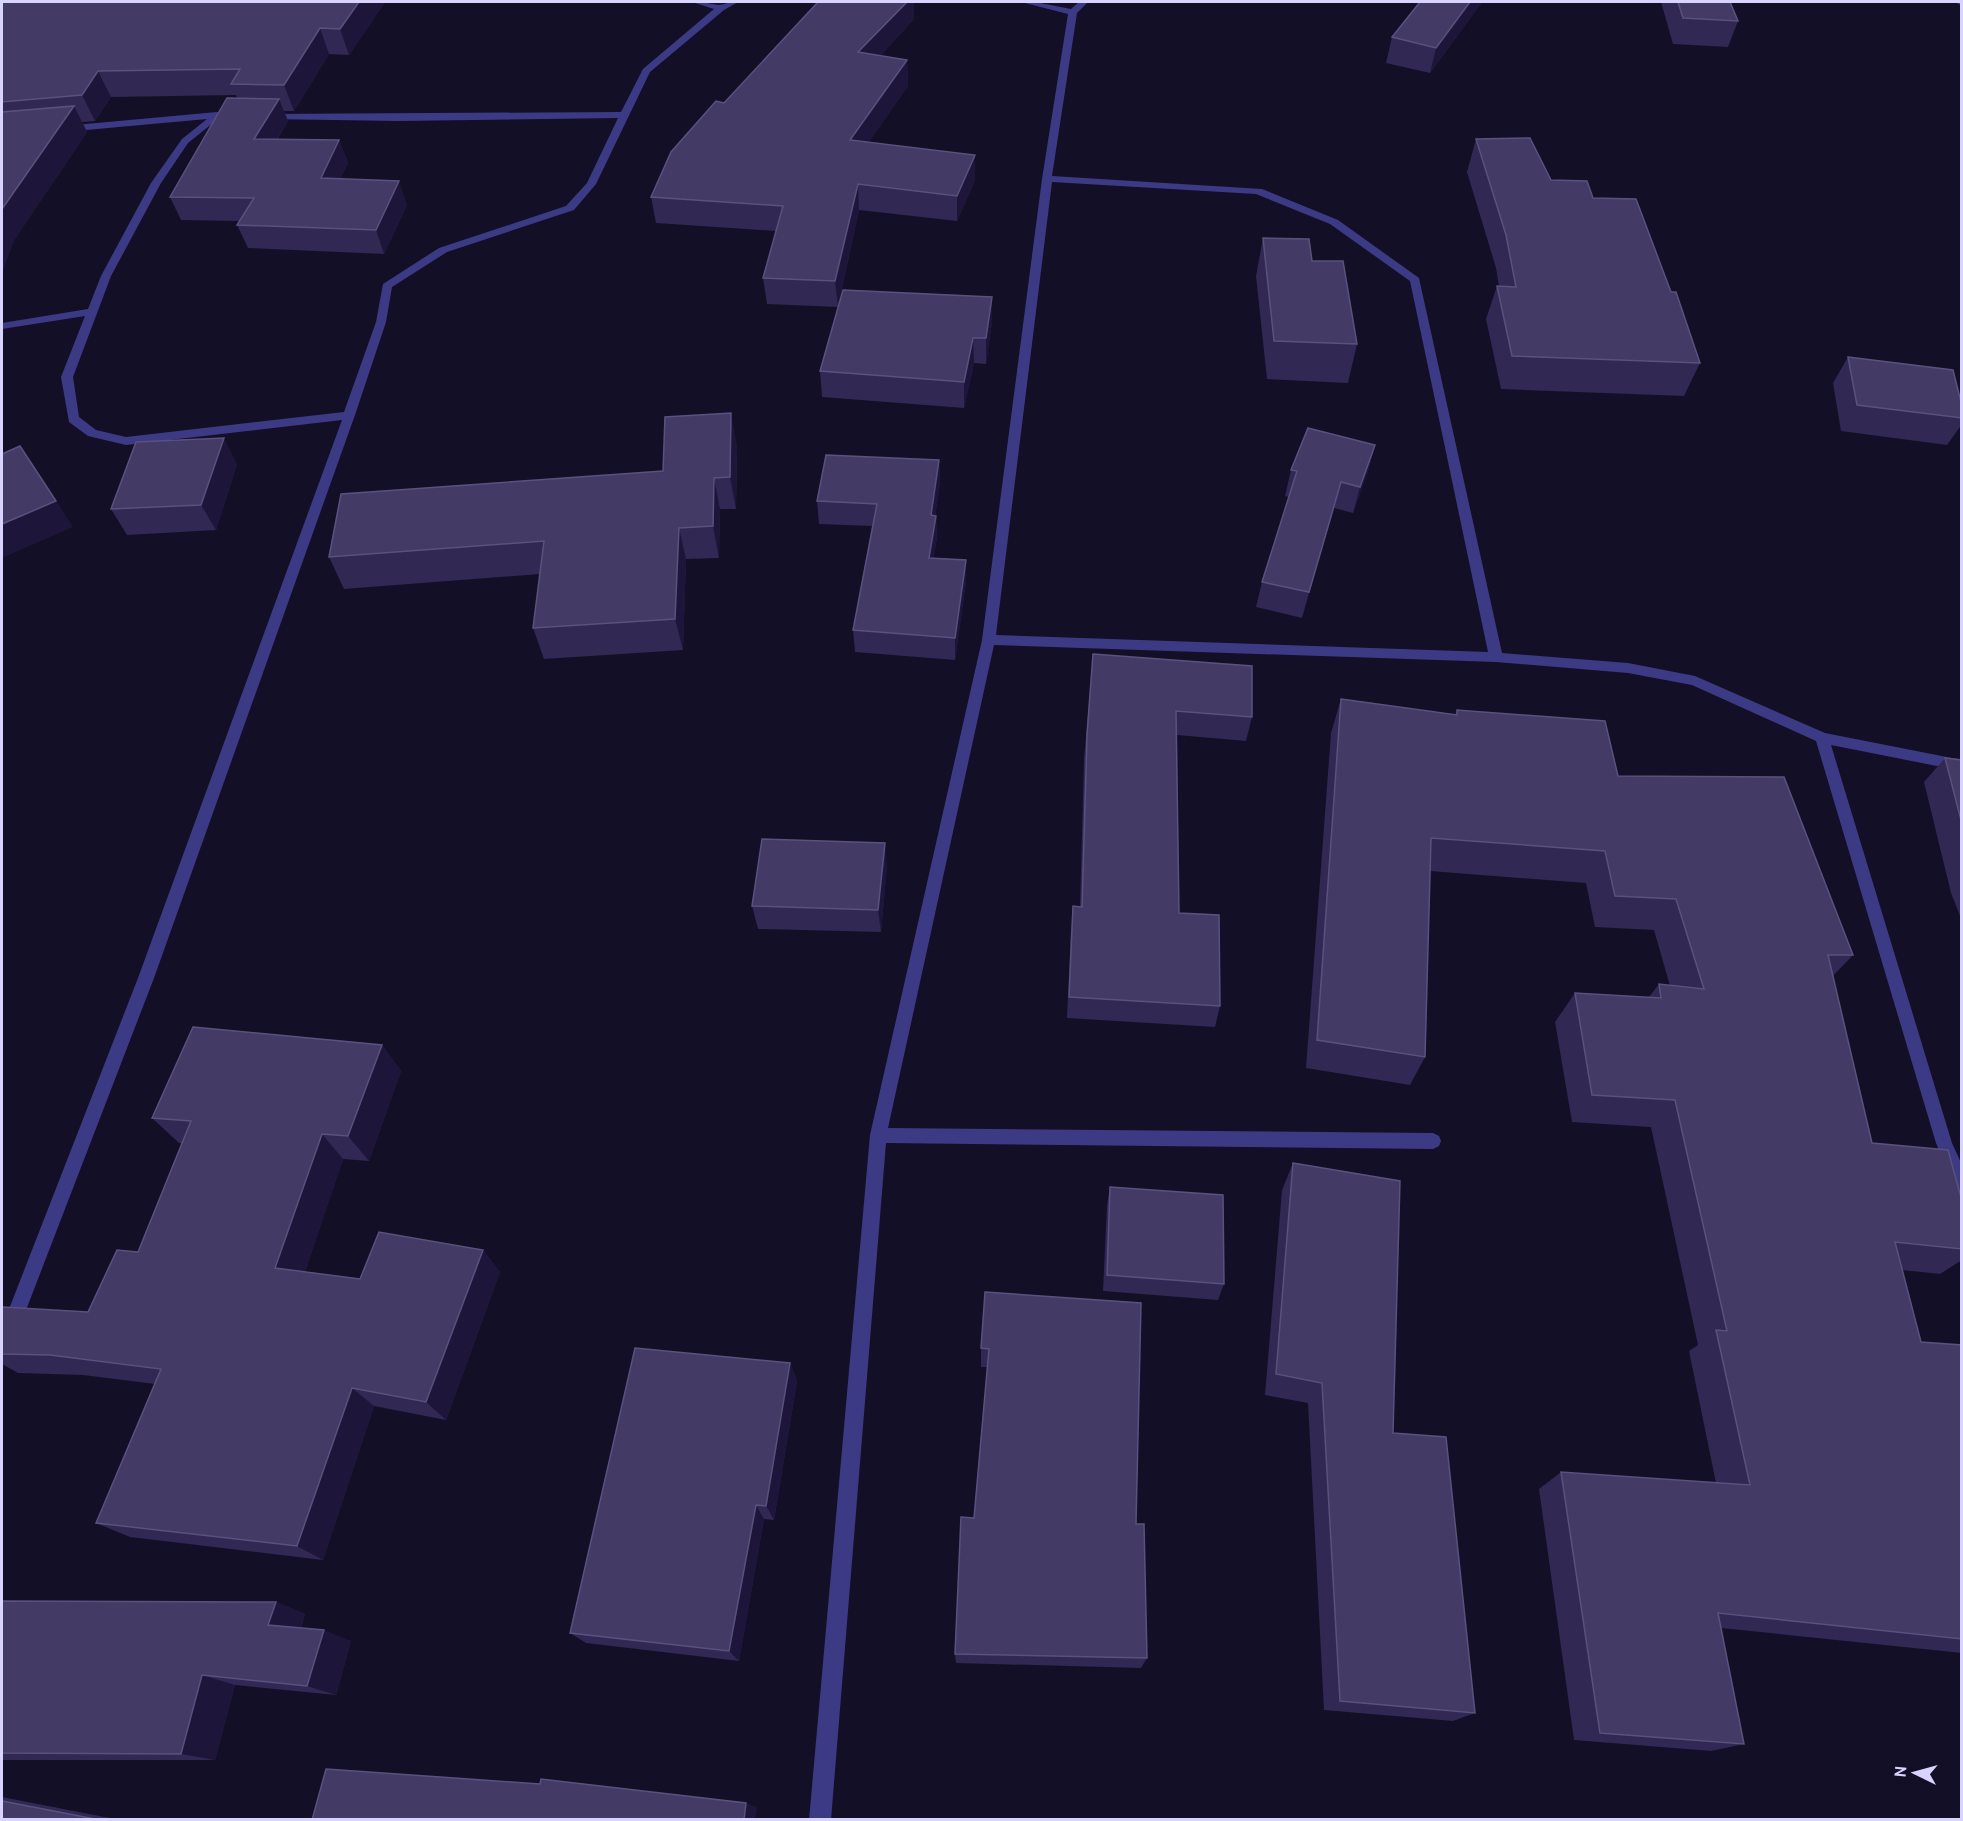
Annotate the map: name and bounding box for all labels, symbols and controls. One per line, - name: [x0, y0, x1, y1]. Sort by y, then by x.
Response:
- north arrow: [1885, 1743, 1945, 1803]
- text: N: [1891, 1765, 1911, 1778]

